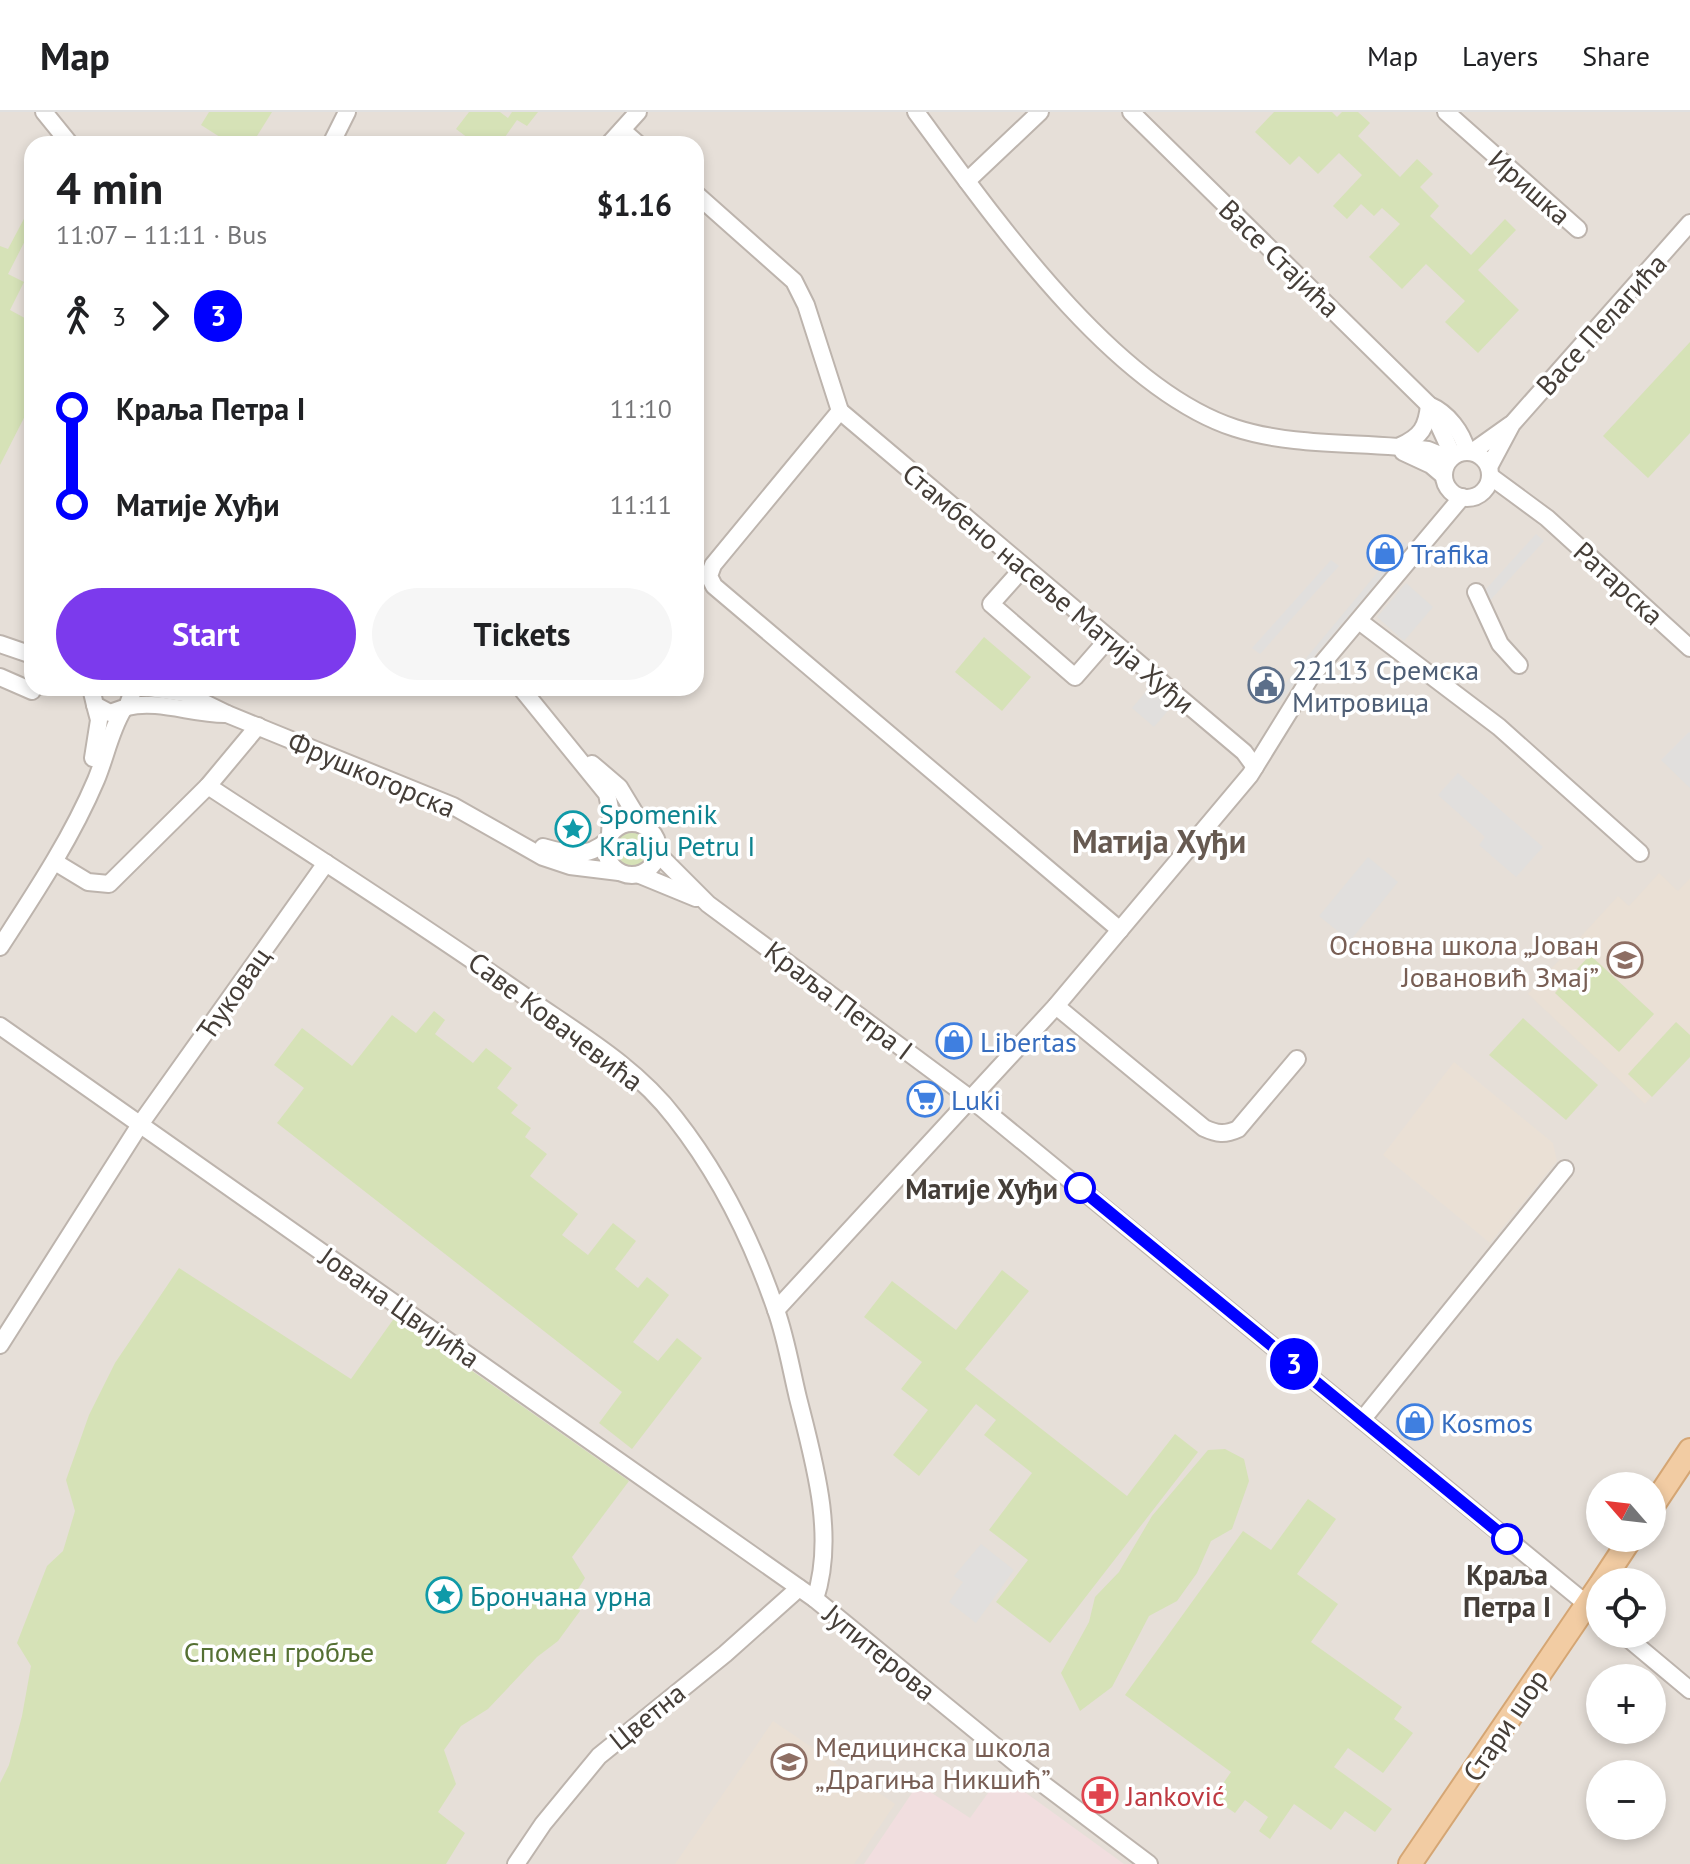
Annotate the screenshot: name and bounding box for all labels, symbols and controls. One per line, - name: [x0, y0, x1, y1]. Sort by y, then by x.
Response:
- text: Map: [40, 31, 110, 80]
- text: Map: [1367, 37, 1418, 74]
- text: Layers: [1462, 37, 1538, 74]
- text: Share: [1582, 37, 1650, 74]
- street label: Иришка: [1481, 141, 1579, 233]
- text: 4 min: [56, 159, 163, 216]
- text: $1.16: [597, 185, 672, 224]
- street label: Васе Стајића: [1211, 191, 1349, 325]
- text: 11:07 – 11:11 · Bus: [56, 218, 267, 251]
- street label: Васе Пелагића: [1527, 245, 1675, 403]
- icon: walk: [56, 294, 100, 338]
- icon: forward: [138, 294, 182, 338]
- text: 3: [210, 297, 226, 334]
- text: 3: [112, 300, 126, 333]
- text: Краља Петра I: [116, 389, 305, 428]
- text: 11:10: [610, 392, 672, 425]
- street label: Стамбено насеље Матија Хуђи: [895, 455, 1203, 721]
- text: Матије Хуђи: [116, 485, 280, 524]
- text: 11:11: [610, 488, 672, 521]
- street label: Ратарска: [1566, 533, 1672, 633]
- shop icon: Trafika: [1366, 534, 1404, 572]
- place label: Trafika: [1411, 535, 1489, 572]
- button: Start: [56, 588, 356, 680]
- button: Tickets: [372, 588, 672, 680]
- place label: 22113 Сремска Митровица: [1292, 651, 1479, 720]
- public building icon: 22113 Сремска Митровица: [1247, 666, 1285, 704]
- street label: Фрушкогорска: [283, 722, 461, 826]
- place label: Spomenik Kralju Petru I: [599, 795, 756, 864]
- place icon: Spomenik Kralju Petru I: [554, 810, 592, 848]
- district label: Матија Хуђи: [1072, 820, 1246, 862]
- place label: Основна школа „Јован Јовановић Змај”: [1329, 926, 1599, 995]
- street label: Краља Петра I: [757, 932, 921, 1068]
- street label: Ћуковац: [188, 939, 278, 1047]
- school or university icon: Основна школа „Јован Јовановић Змај”: [1606, 941, 1644, 979]
- street label: Саве Ковачевића: [461, 943, 651, 1099]
- shop icon: Libertas: [935, 1022, 973, 1060]
- place label: Libertas: [980, 1023, 1077, 1060]
- supermarket icon: Luki: [906, 1080, 944, 1118]
- place label: Luki: [951, 1081, 1001, 1118]
- place label: Матије Хуђи: [905, 1170, 1058, 1207]
- marker: Матије Хуђи: [1065, 1173, 1095, 1203]
- street label: Јована Цвијића: [312, 1237, 488, 1376]
- line badge: 3: [1268, 1338, 1320, 1390]
- text: 3: [1286, 1345, 1302, 1382]
- shop icon: Kosmos: [1396, 1403, 1434, 1441]
- place label: Kosmos: [1441, 1404, 1533, 1441]
- north arrow: [1586, 1472, 1666, 1552]
- map controls: [1586, 1472, 1666, 1840]
- marker: Краља Петра I: [1492, 1524, 1522, 1554]
- place label: Краља Петра I: [1463, 1556, 1551, 1625]
- button: locate: [1586, 1568, 1666, 1648]
- place icon: Брончана урна: [425, 1576, 463, 1614]
- place label: Брончана урна: [470, 1577, 652, 1614]
- street label: Јупитерова: [815, 1595, 944, 1709]
- park label: Спомен гробље: [184, 1633, 374, 1670]
- street label: Стари шор: [1454, 1662, 1556, 1788]
- button: +: [1586, 1664, 1666, 1744]
- street label: Цветна: [601, 1674, 693, 1758]
- place label: Медицинска школа „Драгиња Никшић”: [815, 1728, 1051, 1797]
- school or university icon: Медицинска школа „Драгиња Никшић”: [770, 1743, 808, 1781]
- button: −: [1586, 1760, 1666, 1840]
- pharmacy icon: Janković: [1081, 1776, 1119, 1814]
- place label: Janković: [1125, 1777, 1225, 1814]

